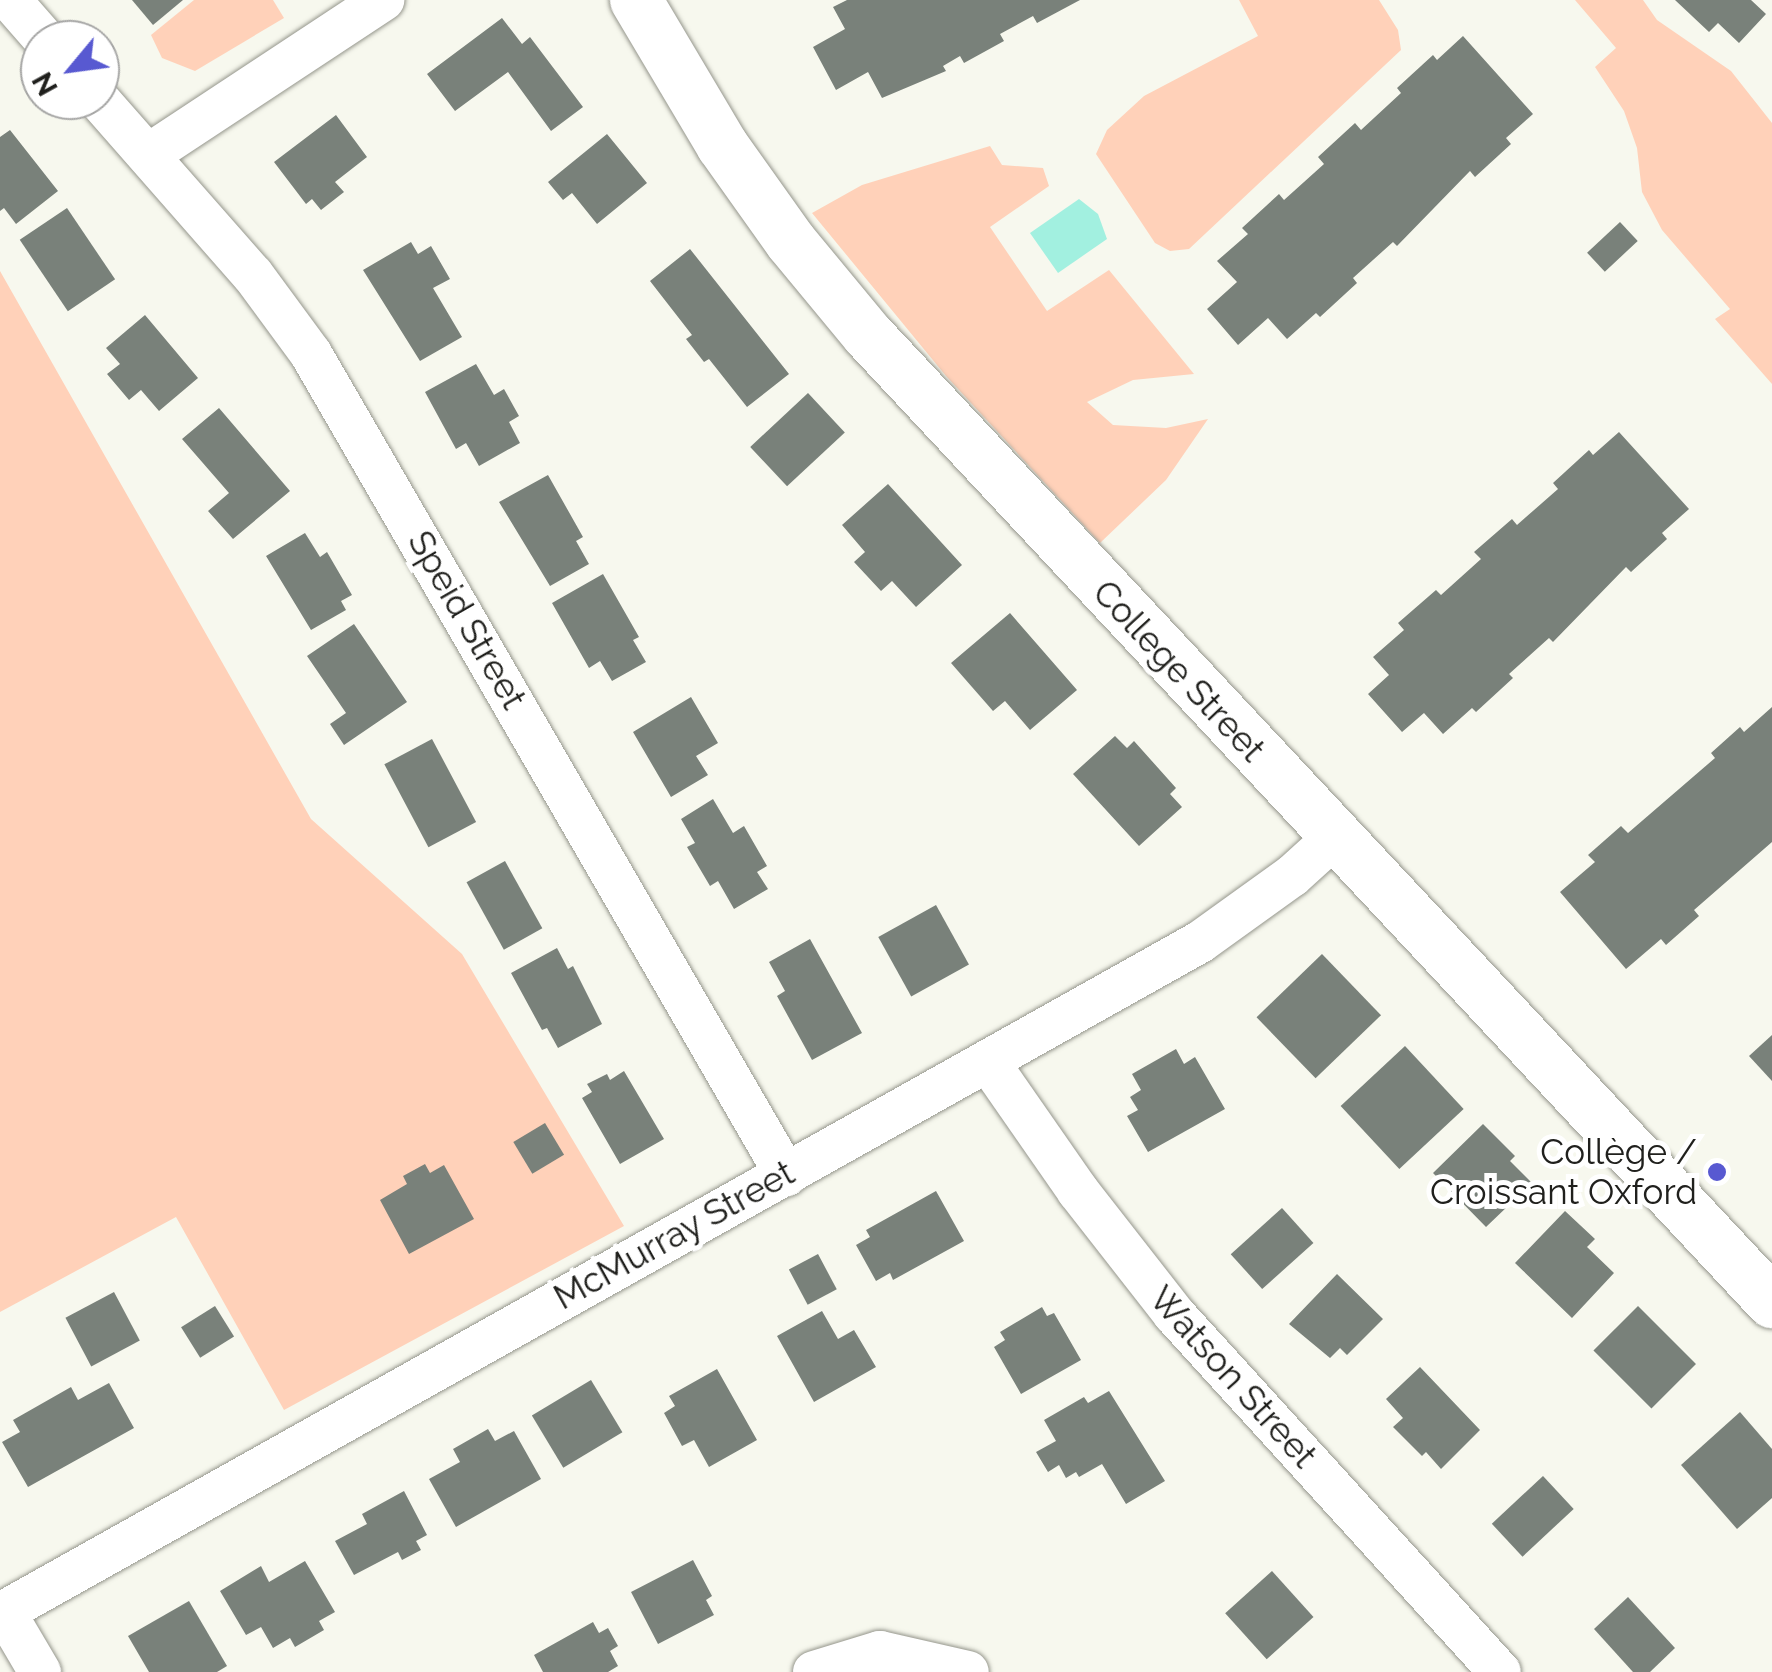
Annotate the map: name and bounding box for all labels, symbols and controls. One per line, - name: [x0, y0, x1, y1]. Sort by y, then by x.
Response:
- north arrow: [20, 20, 120, 120]
- text: N: [25, 66, 65, 101]
- street label: Speid Street: [399, 523, 535, 717]
- street label: College Street: [1084, 572, 1274, 770]
- place label: Collège / Croissant Oxford: [1430, 1131, 1697, 1213]
- street label: McMurray Street: [546, 1151, 802, 1319]
- marker: Collège / Croissant Oxford: [1706, 1161, 1728, 1183]
- street label: Watson Street: [1141, 1278, 1325, 1476]

